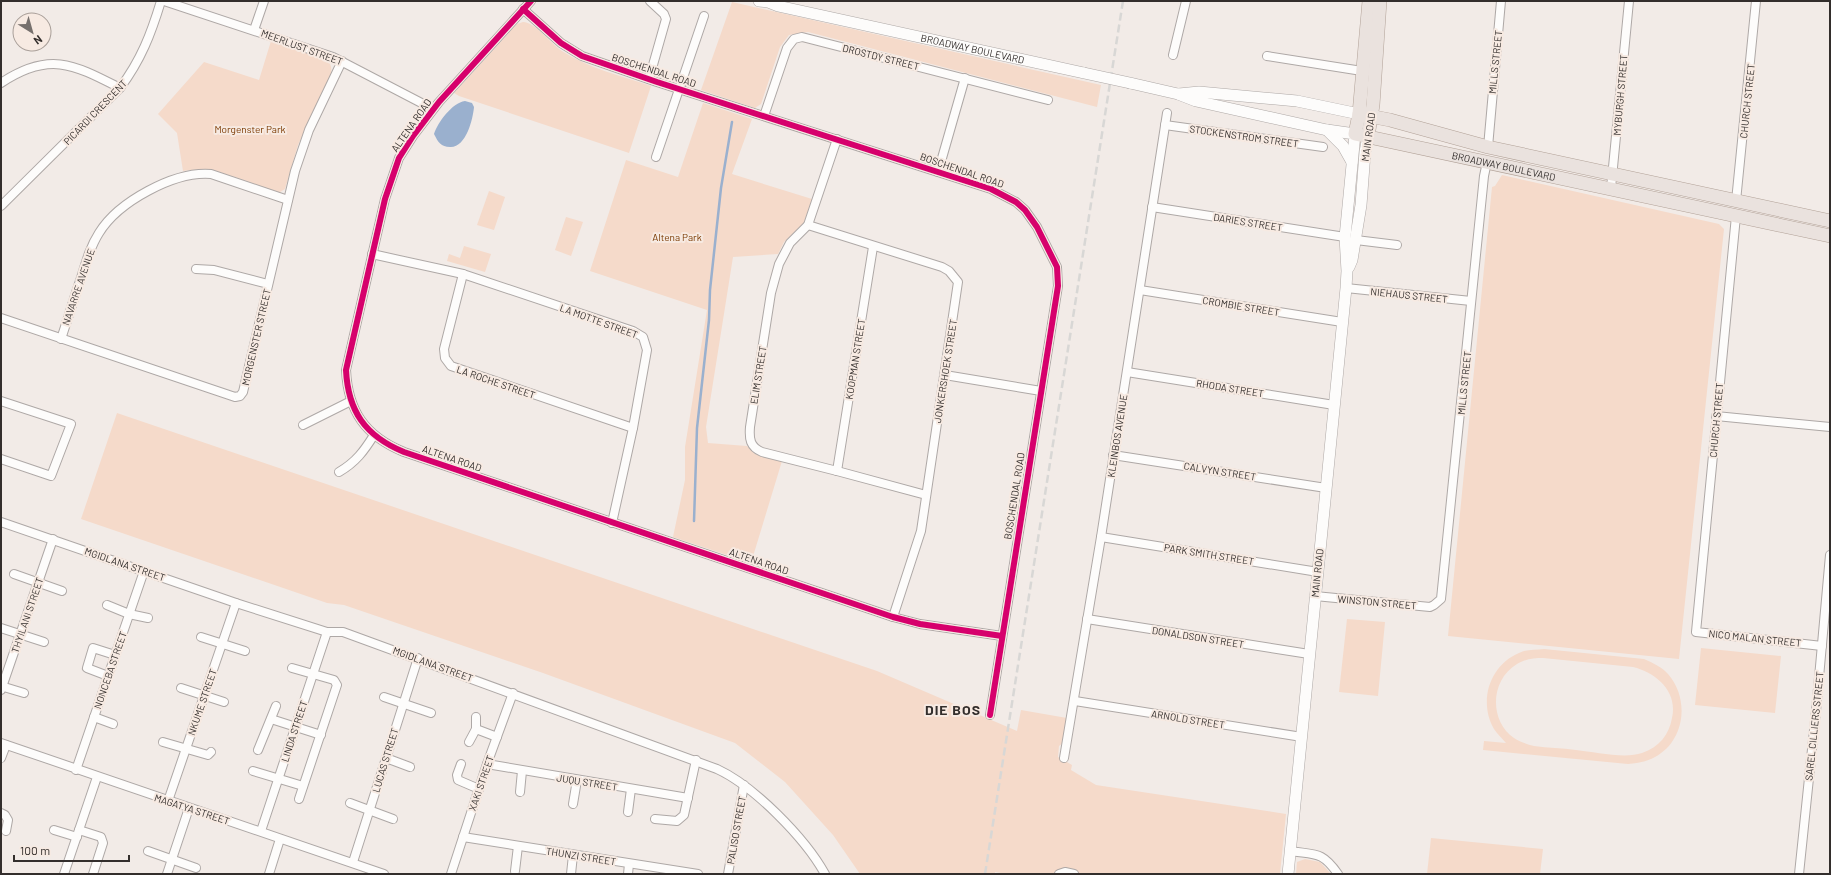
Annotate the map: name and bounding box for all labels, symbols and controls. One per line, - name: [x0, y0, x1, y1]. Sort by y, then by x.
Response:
- north arrow: [12, 12, 52, 52]
- street label: MEERLUST STREET: [259, 27, 345, 67]
- street label: MILLS STREET: [1486, 29, 1504, 95]
- street label: BROADWAY BOULEVARD: [920, 31, 1026, 66]
- text: N: [31, 33, 45, 48]
- street label: DROSTDY STREET: [841, 42, 921, 72]
- street label: BOSCHENDAL ROAD: [610, 51, 698, 89]
- street label: MYBURGH STREET: [1610, 54, 1630, 136]
- street label: CHURCH STREET: [1737, 63, 1757, 139]
- street label: PICARDI CRESCENT: [61, 77, 129, 147]
- street label: ALTENA ROAD: [388, 96, 434, 154]
- street label: MAIN ROAD: [1359, 112, 1377, 162]
- street label: STOCKENSTROM STREET: [1189, 122, 1300, 150]
- park label: Morgenster Park: [214, 123, 286, 135]
- street label: BROADWAY BOULEVARD: [1451, 149, 1557, 183]
- street label: BOSCHENDAL ROAD: [919, 150, 1005, 190]
- street label: DARIES STREET: [1213, 211, 1284, 233]
- park label: Altena Park: [652, 231, 702, 243]
- street label: NAVARRE AVENUE: [59, 247, 97, 327]
- street label: NIEHAUS STREET: [1370, 285, 1449, 305]
- street label: MORGENSTER STREET: [239, 287, 273, 387]
- street label: CROMBIE STREET: [1202, 294, 1281, 318]
- street label: LA MOTTE STREET: [558, 301, 640, 341]
- street label: KOOPMAN STREET: [843, 317, 867, 400]
- street label: JONKERSHOEK STREET: [931, 318, 959, 424]
- street label: ELIM STREET: [747, 345, 769, 405]
- street label: MILLS STREET: [1455, 350, 1473, 416]
- street label: LA ROCHE STREET: [455, 363, 537, 401]
- street label: RHODA STREET: [1195, 377, 1265, 399]
- street label: CHURCH STREET: [1707, 382, 1725, 458]
- street label: KLEINBOS AVENUE: [1104, 394, 1130, 478]
- street label: ALTENA ROAD: [421, 442, 483, 474]
- street label: BOSCHENDAL ROAD: [1001, 452, 1027, 540]
- street label: CALVYN STREET: [1183, 459, 1257, 483]
- street label: PARK SMITH STREET: [1163, 541, 1255, 567]
- street label: MGIDLANA STREET: [83, 545, 167, 583]
- street label: ALTENA ROAD: [728, 545, 790, 577]
- street label: MAIN ROAD: [1308, 548, 1326, 598]
- street label: THYILANI STREET: [8, 575, 46, 654]
- street label: WINSTON STREET: [1337, 593, 1417, 611]
- street label: DONALDSON STREET: [1151, 624, 1245, 650]
- street label: NICO MALAN STREET: [1708, 627, 1802, 649]
- street label: NONCEBA STREET: [91, 629, 129, 710]
- street label: MGIDLANA STREET: [391, 644, 475, 684]
- street label: NKUME STREET: [185, 667, 219, 737]
- street label: SAREL CILLIERS STREET: [1802, 671, 1826, 781]
- street label: LINDA STREET: [278, 698, 310, 763]
- district label: DIE BOS: [925, 701, 981, 718]
- street label: ARNOLD STREET: [1150, 707, 1226, 731]
- street label: LUCAS STREET: [369, 726, 401, 794]
- street label: XAKI STREET: [466, 753, 496, 812]
- street label: JUQU STREET: [556, 771, 619, 793]
- street label: MAGATYA STREET: [153, 791, 231, 827]
- street label: PALISO STREET: [724, 795, 748, 865]
- scale bar: [14, 837, 129, 863]
- text: 100 m: [20, 843, 50, 857]
- street label: THUNZI STREET: [545, 845, 617, 868]

